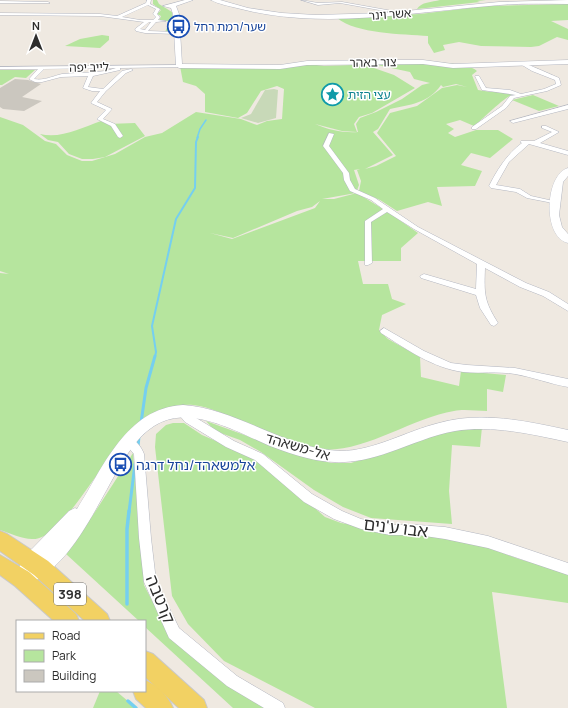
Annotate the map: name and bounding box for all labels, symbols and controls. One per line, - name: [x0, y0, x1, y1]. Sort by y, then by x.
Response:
- street label: אשר וינר: [368, 4, 412, 24]
- bus stop icon: שער/רמת רחל: [165, 13, 191, 39]
- north arrow: [16, 16, 56, 56]
- text: N: [32, 18, 40, 33]
- place label: שער/רמת רחל: [194, 18, 266, 35]
- street label: צור באהר: [349, 53, 397, 71]
- street label: לייב יפה: [69, 58, 109, 76]
- place icon: עצי הזית: [319, 81, 345, 107]
- place label: עצי הזית: [348, 86, 391, 103]
- street label: אל-משאהד: [263, 428, 333, 464]
- bus stop icon: אלמשאהד/נחל דרגה: [108, 451, 134, 477]
- place label: אלמשאהד/נחל דרגה: [136, 455, 255, 474]
- street label: אבו ע'נים: [362, 512, 430, 542]
- street label: קרטבה: [141, 571, 181, 627]
- road number: 398: [54, 583, 86, 605]
- legend: [16, 620, 146, 692]
- text: Road: [52, 627, 80, 644]
- text: Park: [52, 647, 77, 664]
- text: Building: [52, 667, 96, 684]

